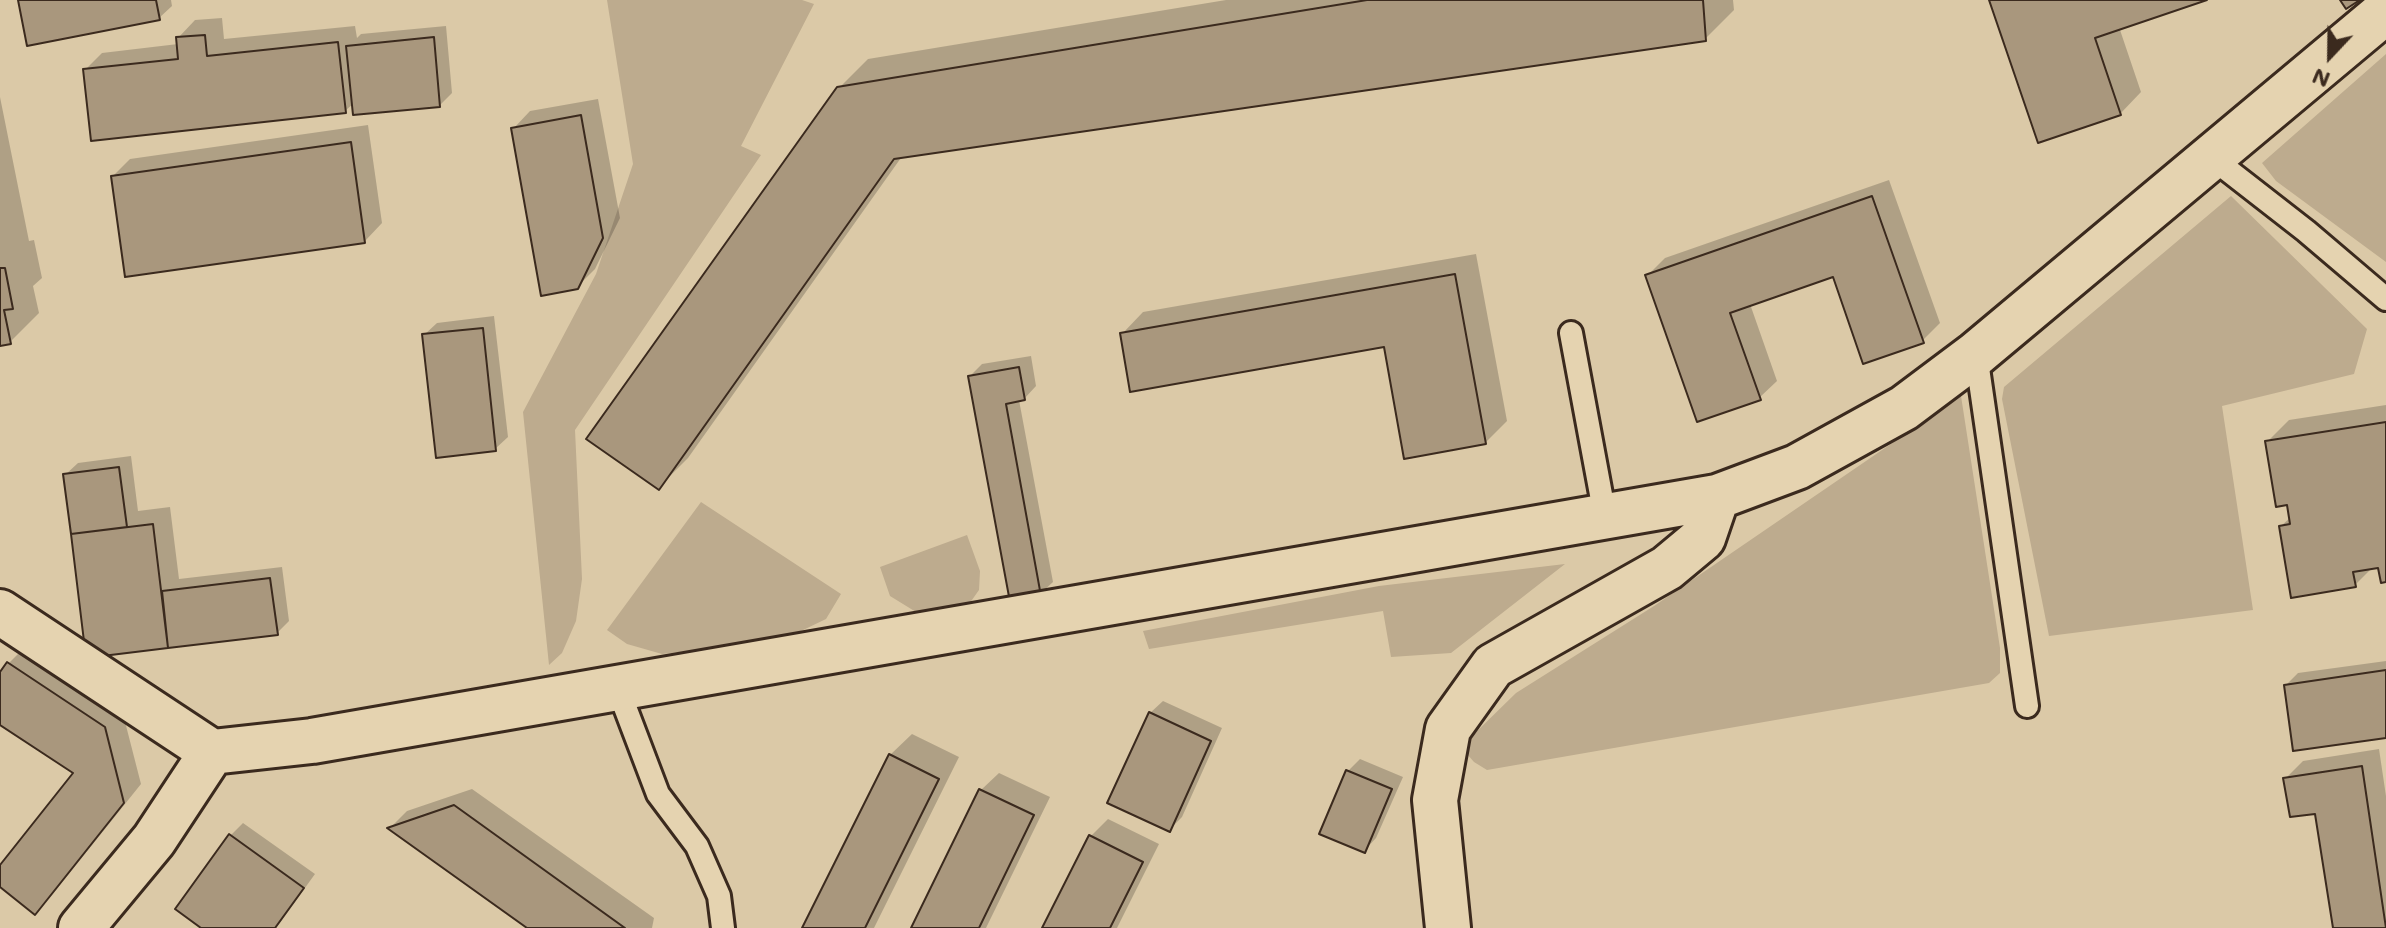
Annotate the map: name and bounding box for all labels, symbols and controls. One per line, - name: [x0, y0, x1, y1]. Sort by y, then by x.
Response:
- north arrow: [2290, 16, 2370, 96]
- text: N: [2308, 62, 2334, 95]

